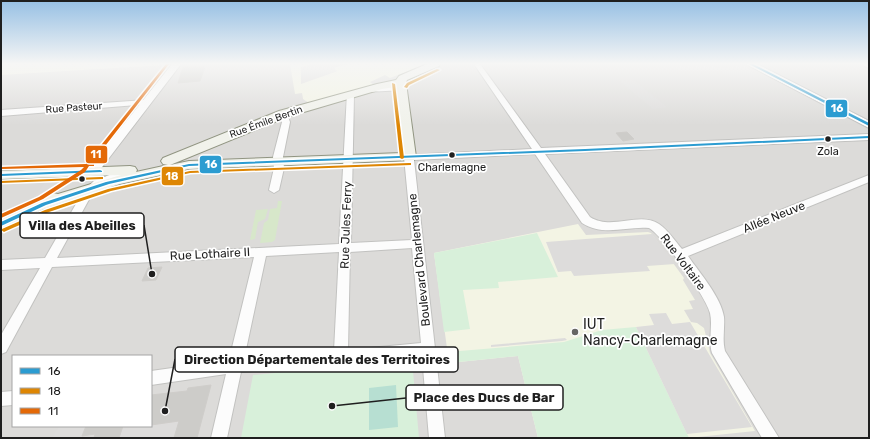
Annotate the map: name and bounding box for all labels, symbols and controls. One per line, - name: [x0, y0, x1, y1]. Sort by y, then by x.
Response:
- line badge: 16: [825, 99, 848, 118]
- street label: Rue Pasteur: [45, 100, 103, 116]
- text: 16: [831, 102, 843, 115]
- street label: Rue Émile Bertin: [228, 103, 304, 141]
- marker: Zola: [823, 134, 833, 144]
- line badge: 11: [85, 145, 108, 164]
- place label: Zola: [817, 145, 839, 158]
- text: 11: [91, 148, 101, 161]
- marker: Charlemagne: [447, 150, 457, 160]
- line badge: 16: [199, 155, 222, 174]
- text: 16: [205, 158, 217, 171]
- place label: Charlemagne: [418, 161, 486, 174]
- line badge: 18: [161, 166, 184, 186]
- text: 18: [166, 170, 178, 183]
- unlabelled marker: [77, 174, 87, 184]
- street label: Rue Jules Ferry: [337, 181, 355, 269]
- street label: Boulevard Charlemagne: [405, 193, 433, 327]
- street label: Allée Neuve: [741, 198, 807, 236]
- callout: Villa des Abeilles: [20, 213, 144, 238]
- text: Villa des Abeilles: [28, 218, 136, 233]
- street label: Rue Voltaire: [657, 231, 709, 293]
- street label: Rue Lothaire II: [169, 245, 251, 263]
- place label: IUT Nancy-Charlemagne: [583, 316, 718, 349]
- marker: IUT Nancy-Charlemagne: [570, 327, 580, 337]
- callout: Direction Départementale des Territoires: [175, 347, 458, 372]
- text: Direction Départementale des Territoires: [184, 352, 450, 367]
- legend: [12, 355, 152, 427]
- text: 16: [48, 364, 60, 378]
- text: 18: [48, 384, 61, 398]
- callout: Place des Ducs de Bar: [406, 385, 563, 410]
- text: Place des Ducs de Bar: [414, 390, 555, 405]
- text: 11: [48, 404, 58, 418]

